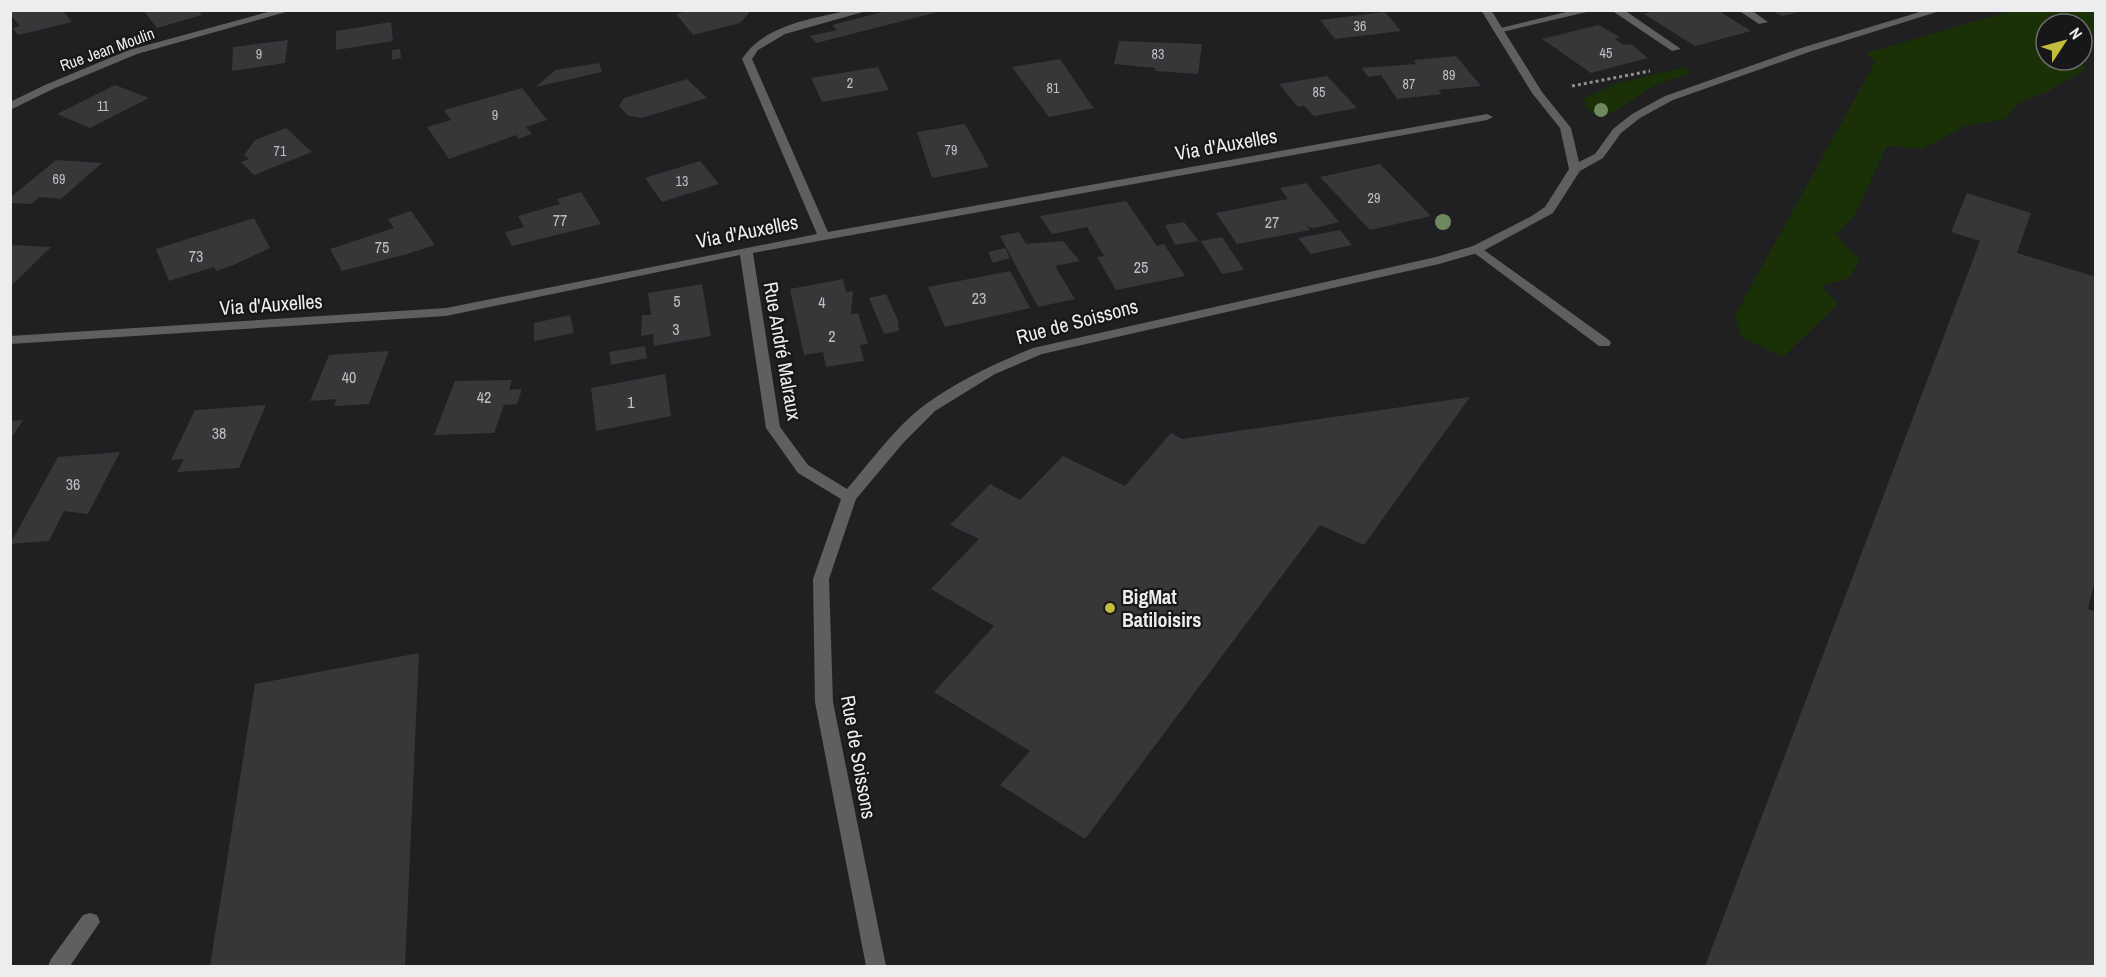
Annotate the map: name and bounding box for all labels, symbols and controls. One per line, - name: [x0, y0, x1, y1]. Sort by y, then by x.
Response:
- north arrow: [2034, 12, 2094, 72]
- house number: 36: [1354, 17, 1366, 35]
- street label: Rue Jean Moulin: [57, 22, 157, 76]
- text: N: [2064, 23, 2088, 43]
- house number: 45: [1600, 44, 1612, 62]
- house number: 9: [256, 45, 262, 63]
- house number: 83: [1152, 45, 1164, 63]
- house number: 89: [1443, 66, 1455, 84]
- house number: 2: [847, 74, 853, 92]
- house number: 87: [1403, 75, 1415, 93]
- house number: 81: [1047, 79, 1060, 97]
- house number: 85: [1313, 83, 1325, 101]
- house number: 11: [97, 97, 110, 115]
- house number: 9: [492, 106, 498, 124]
- street label: Via d'Auxelles: [1173, 122, 1279, 166]
- house number: 79: [945, 141, 957, 159]
- house number: 71: [274, 142, 287, 160]
- house number: 69: [53, 170, 65, 188]
- house number: 13: [676, 172, 688, 190]
- house number: 29: [1368, 189, 1380, 207]
- street label: Via d'Auxelles: [694, 208, 800, 254]
- house number: 77: [553, 209, 567, 231]
- house number: 27: [1265, 211, 1279, 233]
- house number: 75: [375, 236, 389, 258]
- house number: 73: [189, 245, 203, 267]
- house number: 25: [1134, 256, 1148, 278]
- street label: Rue André Malraux: [758, 280, 809, 423]
- street label: Via d'Auxelles: [219, 287, 323, 321]
- house number: 23: [972, 287, 986, 309]
- house number: 5: [673, 290, 681, 312]
- house number: 4: [818, 291, 826, 313]
- street label: Rue de Soissons: [1013, 292, 1141, 350]
- house number: 3: [672, 318, 680, 340]
- house number: 2: [828, 325, 836, 347]
- house number: 40: [342, 366, 356, 388]
- house number: 42: [477, 386, 491, 408]
- house number: 1: [627, 391, 635, 413]
- house number: 38: [212, 422, 226, 444]
- house number: 36: [66, 473, 80, 495]
- place label: BigMat Batiloisirs: [1122, 583, 1201, 633]
- marker: BigMat Batiloisirs: [1103, 601, 1117, 615]
- street label: Rue de Soissons: [835, 693, 883, 821]

